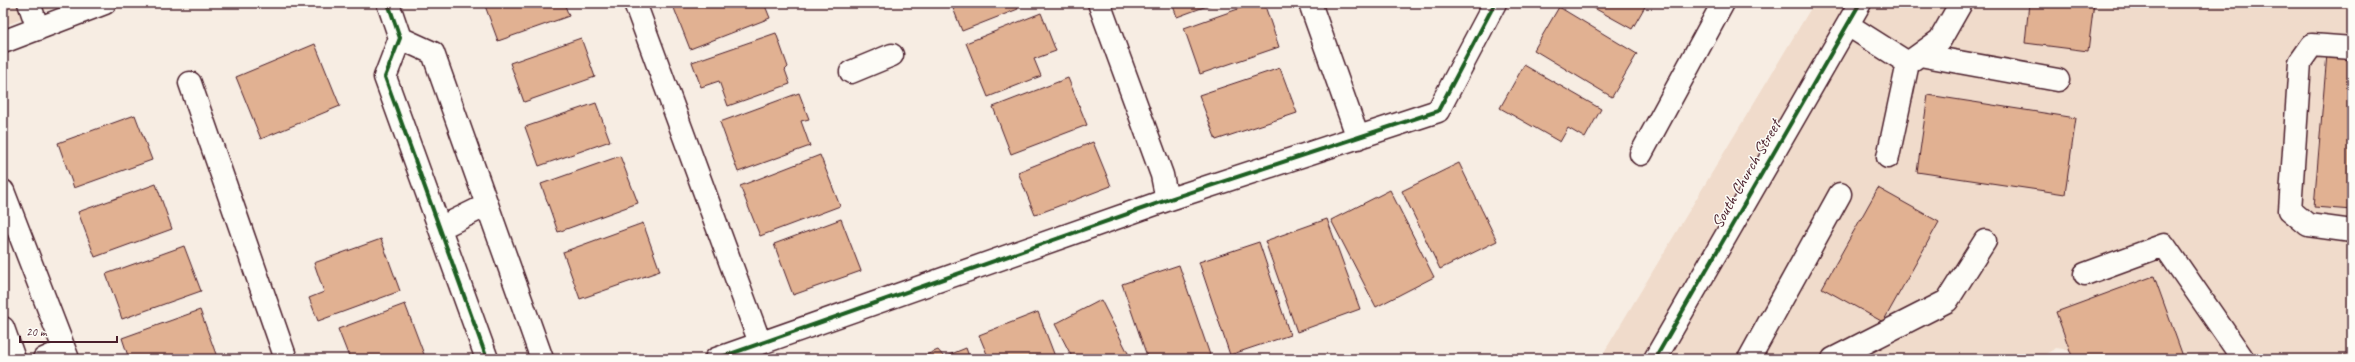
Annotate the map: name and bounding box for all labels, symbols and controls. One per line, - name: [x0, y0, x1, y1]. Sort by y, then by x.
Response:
- street label: South Church Street: [1707, 114, 1787, 232]
- scale bar: [20, 318, 117, 344]
- text: 20 m: [26, 324, 48, 340]

